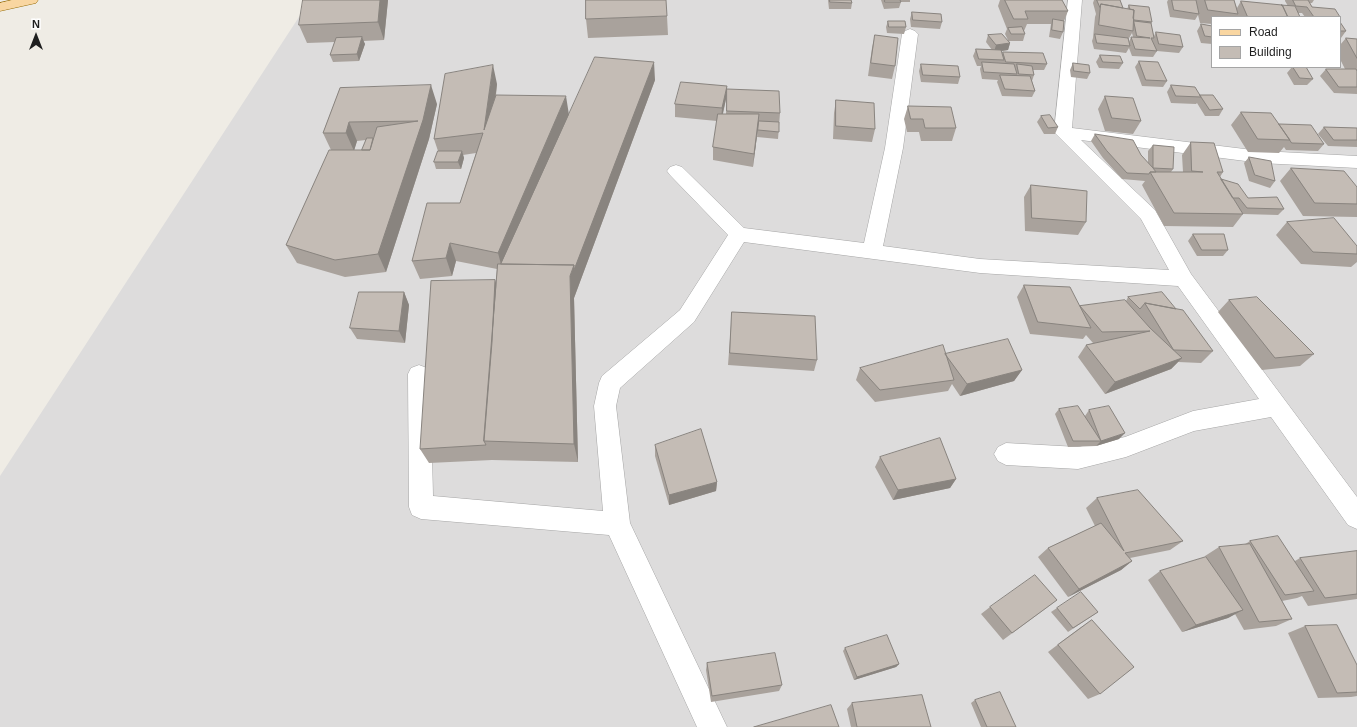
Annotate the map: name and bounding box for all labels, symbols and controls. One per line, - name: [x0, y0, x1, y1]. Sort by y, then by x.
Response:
- north arrow: [16, 16, 56, 56]
- legend: [1211, 16, 1341, 68]
- text: N: [32, 18, 40, 30]
- text: Road: [1249, 25, 1278, 39]
- text: Building: [1249, 45, 1292, 59]

